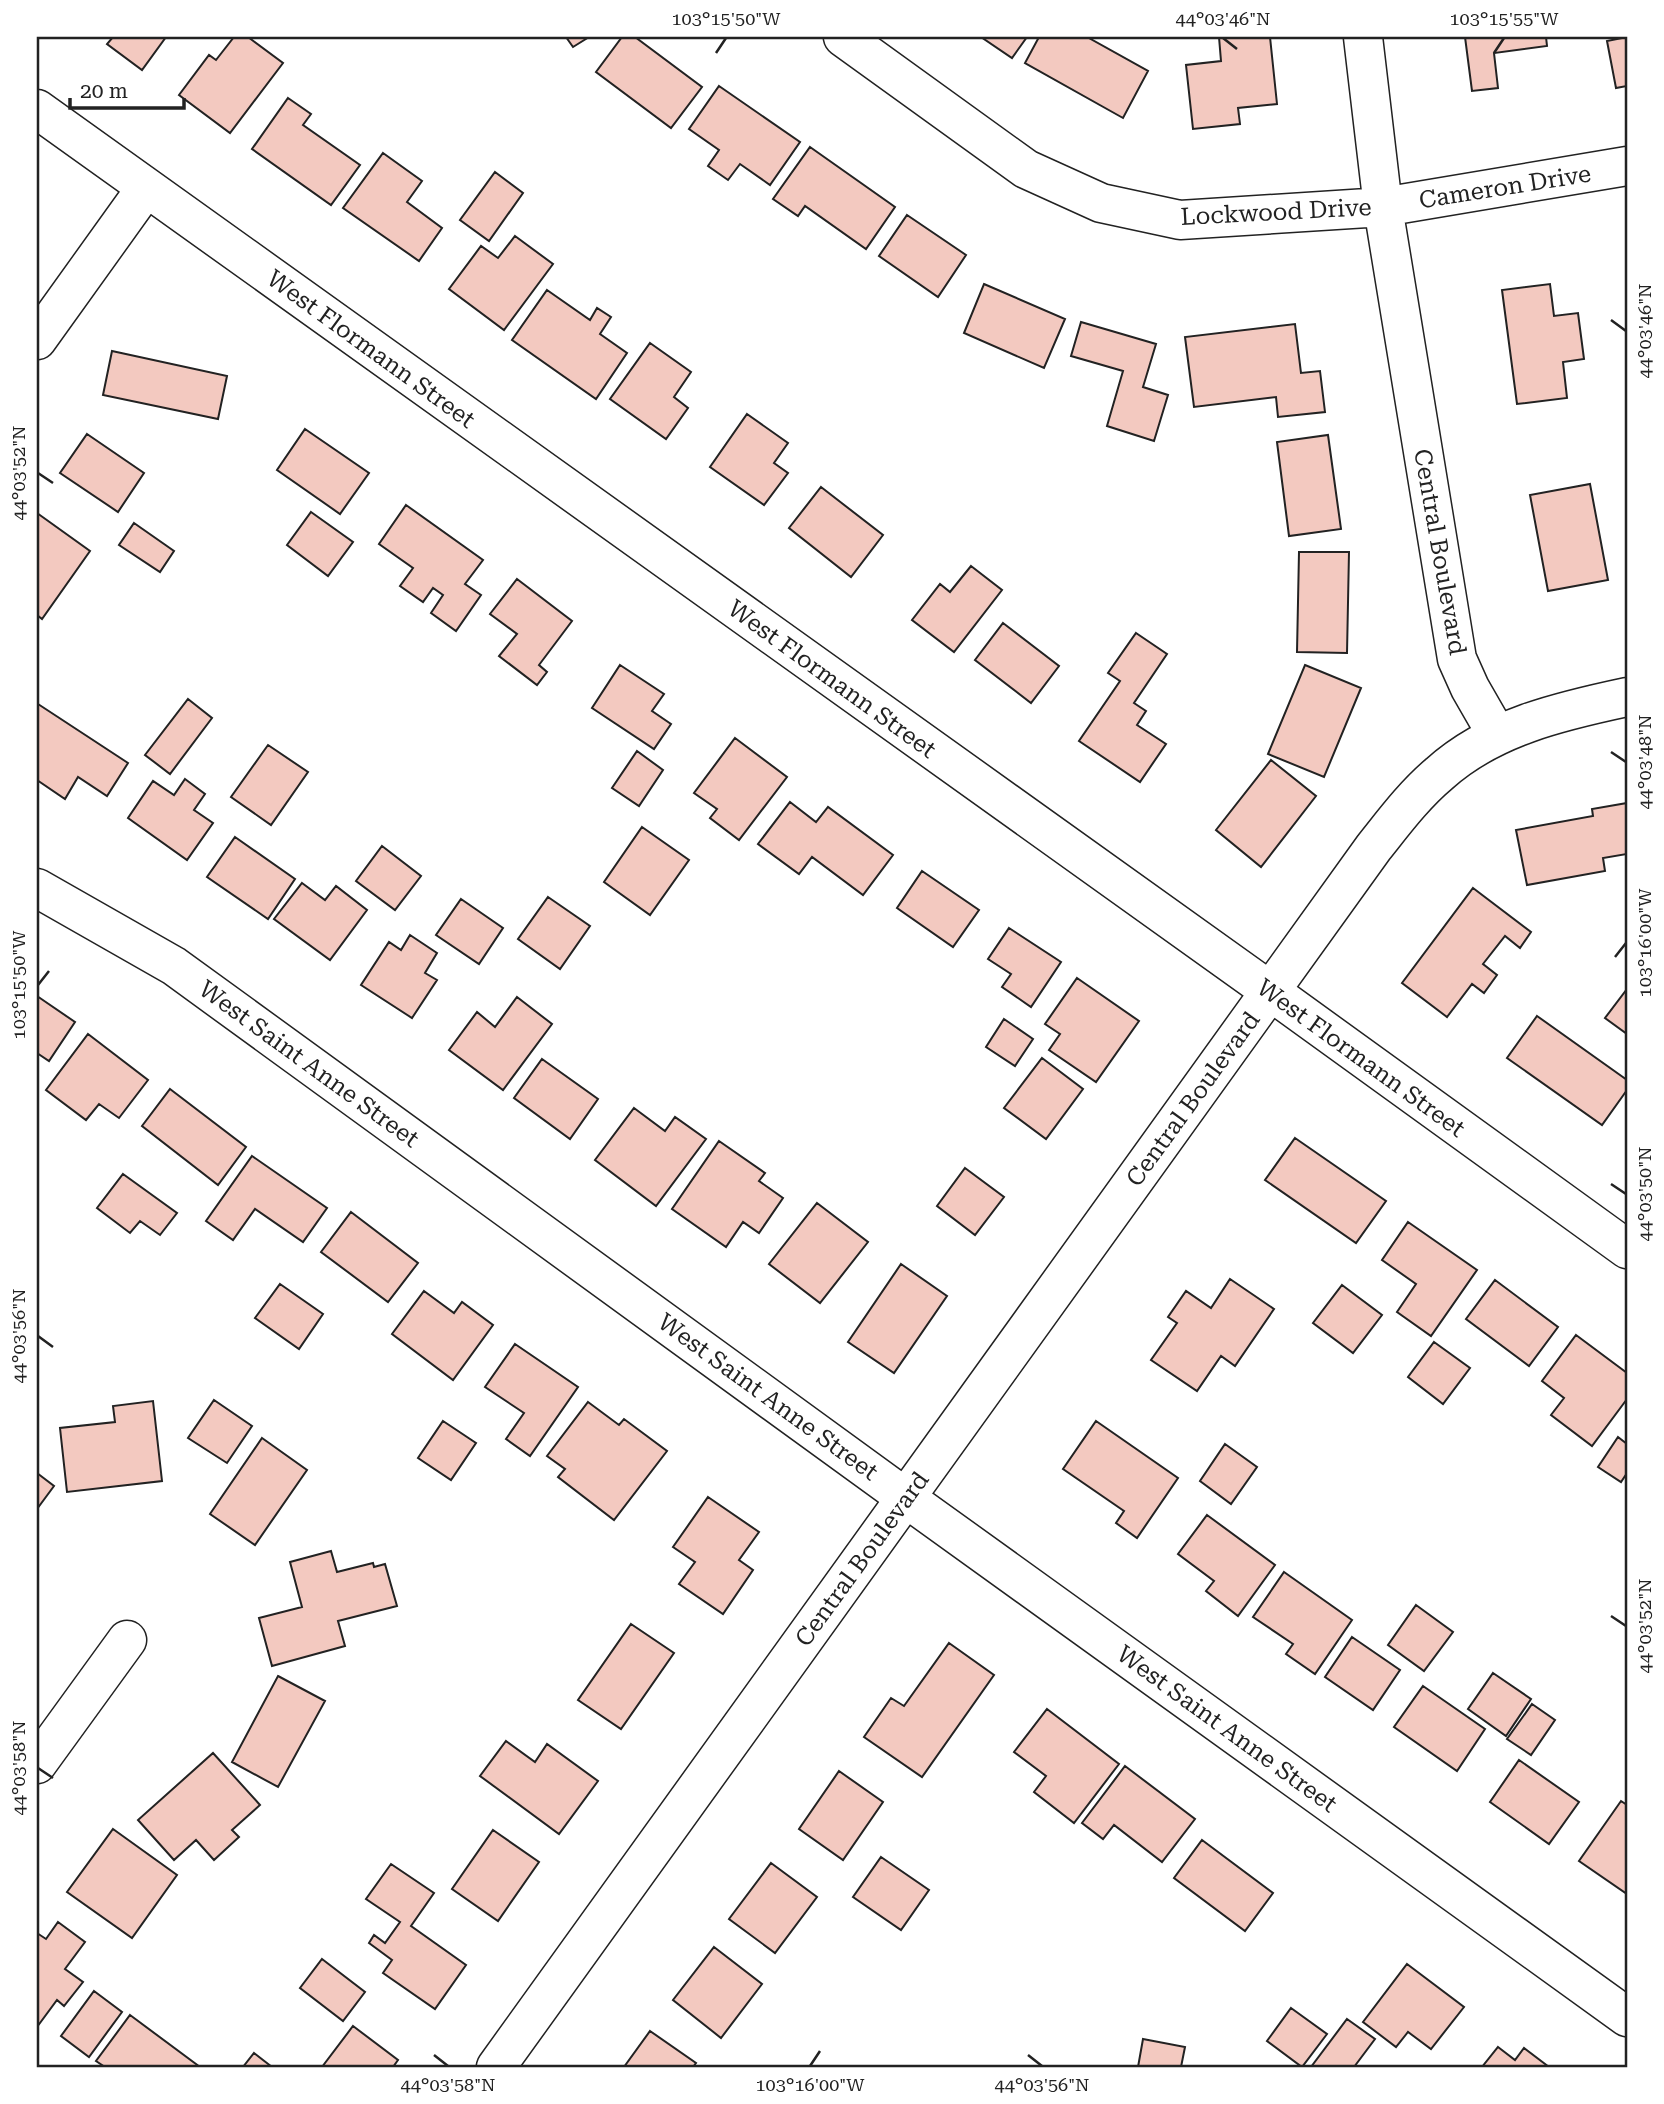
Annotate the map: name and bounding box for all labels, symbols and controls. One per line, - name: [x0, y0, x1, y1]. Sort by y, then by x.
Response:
- text: 103°15'50"W: [672, 8, 781, 29]
- text: 44°03'46"N: [1176, 8, 1270, 29]
- text: 103°15'55"W: [1450, 8, 1559, 29]
- scale bar: [70, 66, 184, 110]
- text: 20 m: [80, 79, 128, 103]
- street label: Cameron Drive: [1417, 160, 1593, 214]
- street label: Lockwood Drive: [1180, 193, 1372, 231]
- street label: West Flormann Street: [262, 264, 480, 434]
- text: 44°03'46"N: [1634, 284, 1655, 378]
- text: 44°03'52"N: [8, 426, 29, 520]
- street label: Central Boulevard: [1408, 447, 1472, 657]
- street label: West Flormann Street: [723, 594, 941, 764]
- text: 44°03'48"N: [1634, 715, 1655, 809]
- text: 103°16'00"W: [1634, 888, 1655, 997]
- text: 103°15'50"W: [8, 930, 29, 1039]
- street label: West Flormann Street: [1252, 973, 1470, 1143]
- street label: West Saint Anne Street: [194, 975, 424, 1153]
- street label: Central Boulevard: [1120, 1006, 1266, 1192]
- text: 44°03'50"N: [1634, 1147, 1655, 1241]
- text: 44°03'56"N: [8, 1289, 29, 1383]
- street label: West Saint Anne Street: [653, 1308, 883, 1486]
- street label: Central Boulevard: [789, 1466, 935, 1652]
- text: 44°03'52"N: [1634, 1579, 1655, 1673]
- street label: West Saint Anne Street: [1112, 1640, 1342, 1818]
- text: 44°03'58"N: [8, 1721, 29, 1815]
- text: 44°03'58"N: [401, 2074, 495, 2095]
- text: 103°16'00"W: [756, 2074, 865, 2095]
- text: 44°03'56"N: [995, 2074, 1089, 2095]

